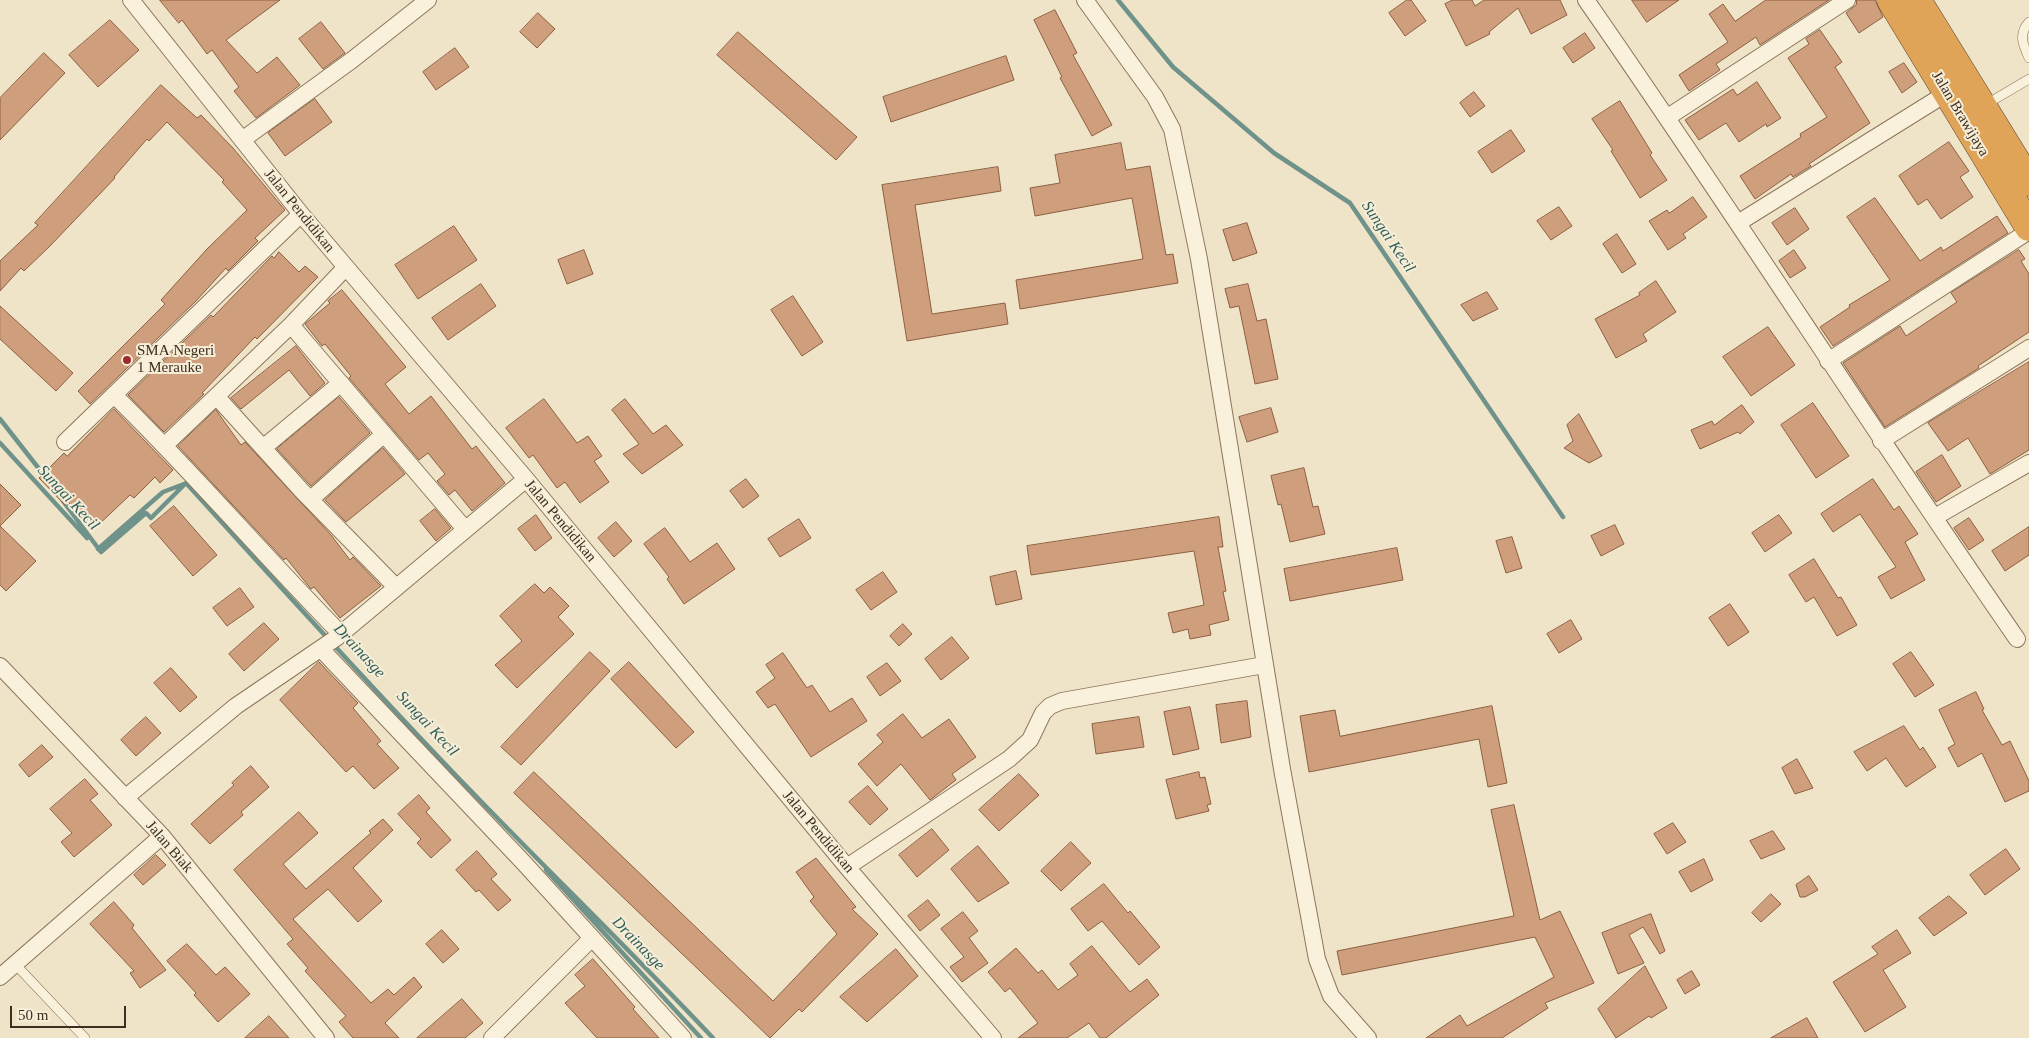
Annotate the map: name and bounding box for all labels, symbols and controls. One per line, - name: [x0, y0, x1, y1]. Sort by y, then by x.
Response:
- street label: Jalan Brawijaya: [1928, 68, 1992, 160]
- street label: Jalan Pendidikan: [260, 166, 338, 256]
- water label: Sungai Kecil: [1357, 198, 1419, 276]
- place label: SMA Negeri 1 Merauke: [137, 342, 214, 377]
- marker: SMA Negeri 1 Merauke: [121, 354, 133, 366]
- water label: Sungai Kecil: [33, 461, 103, 535]
- street label: Jalan Pendidikan: [520, 476, 600, 566]
- water label: Drainasge: [329, 620, 389, 682]
- water label: Sungai Kecil: [392, 687, 462, 761]
- street label: Jalan Pendidikan: [778, 787, 858, 877]
- street label: Jalan Biak: [142, 817, 196, 877]
- water label: Drainasge: [608, 913, 668, 975]
- scale bar: [12, 996, 129, 1028]
- text: 50 m: [18, 1007, 48, 1023]

